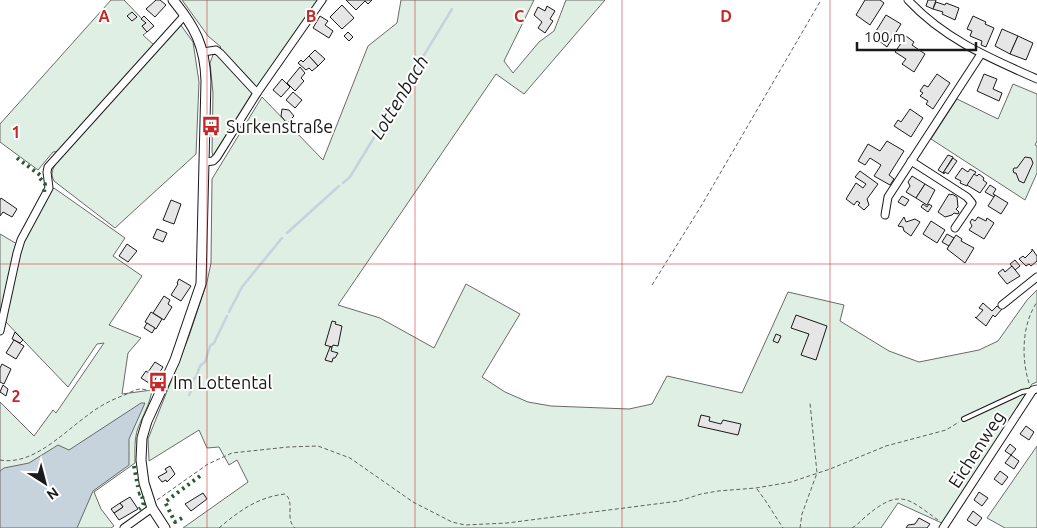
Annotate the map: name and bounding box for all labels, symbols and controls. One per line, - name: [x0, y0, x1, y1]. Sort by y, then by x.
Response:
- text: A: [98, 7, 110, 25]
- text: B: [306, 7, 316, 25]
- text: C: [514, 7, 524, 25]
- text: D: [720, 7, 732, 25]
- scale bar: [857, 20, 976, 52]
- text: 100 m: [864, 28, 906, 45]
- water label: Lottenbach: [365, 51, 433, 143]
- bus stop icon: Surkenstraße: [200, 115, 222, 137]
- place label: Surkenstraße: [226, 116, 333, 136]
- text: 1: [11, 123, 21, 141]
- bus stop icon: Im Lottental: [147, 371, 169, 393]
- place label: Im Lottental: [173, 372, 273, 392]
- text: 2: [11, 387, 21, 405]
- street label: Eichenweg: [944, 407, 1008, 491]
- north arrow: [20, 458, 70, 508]
- text: N: [44, 484, 62, 503]

